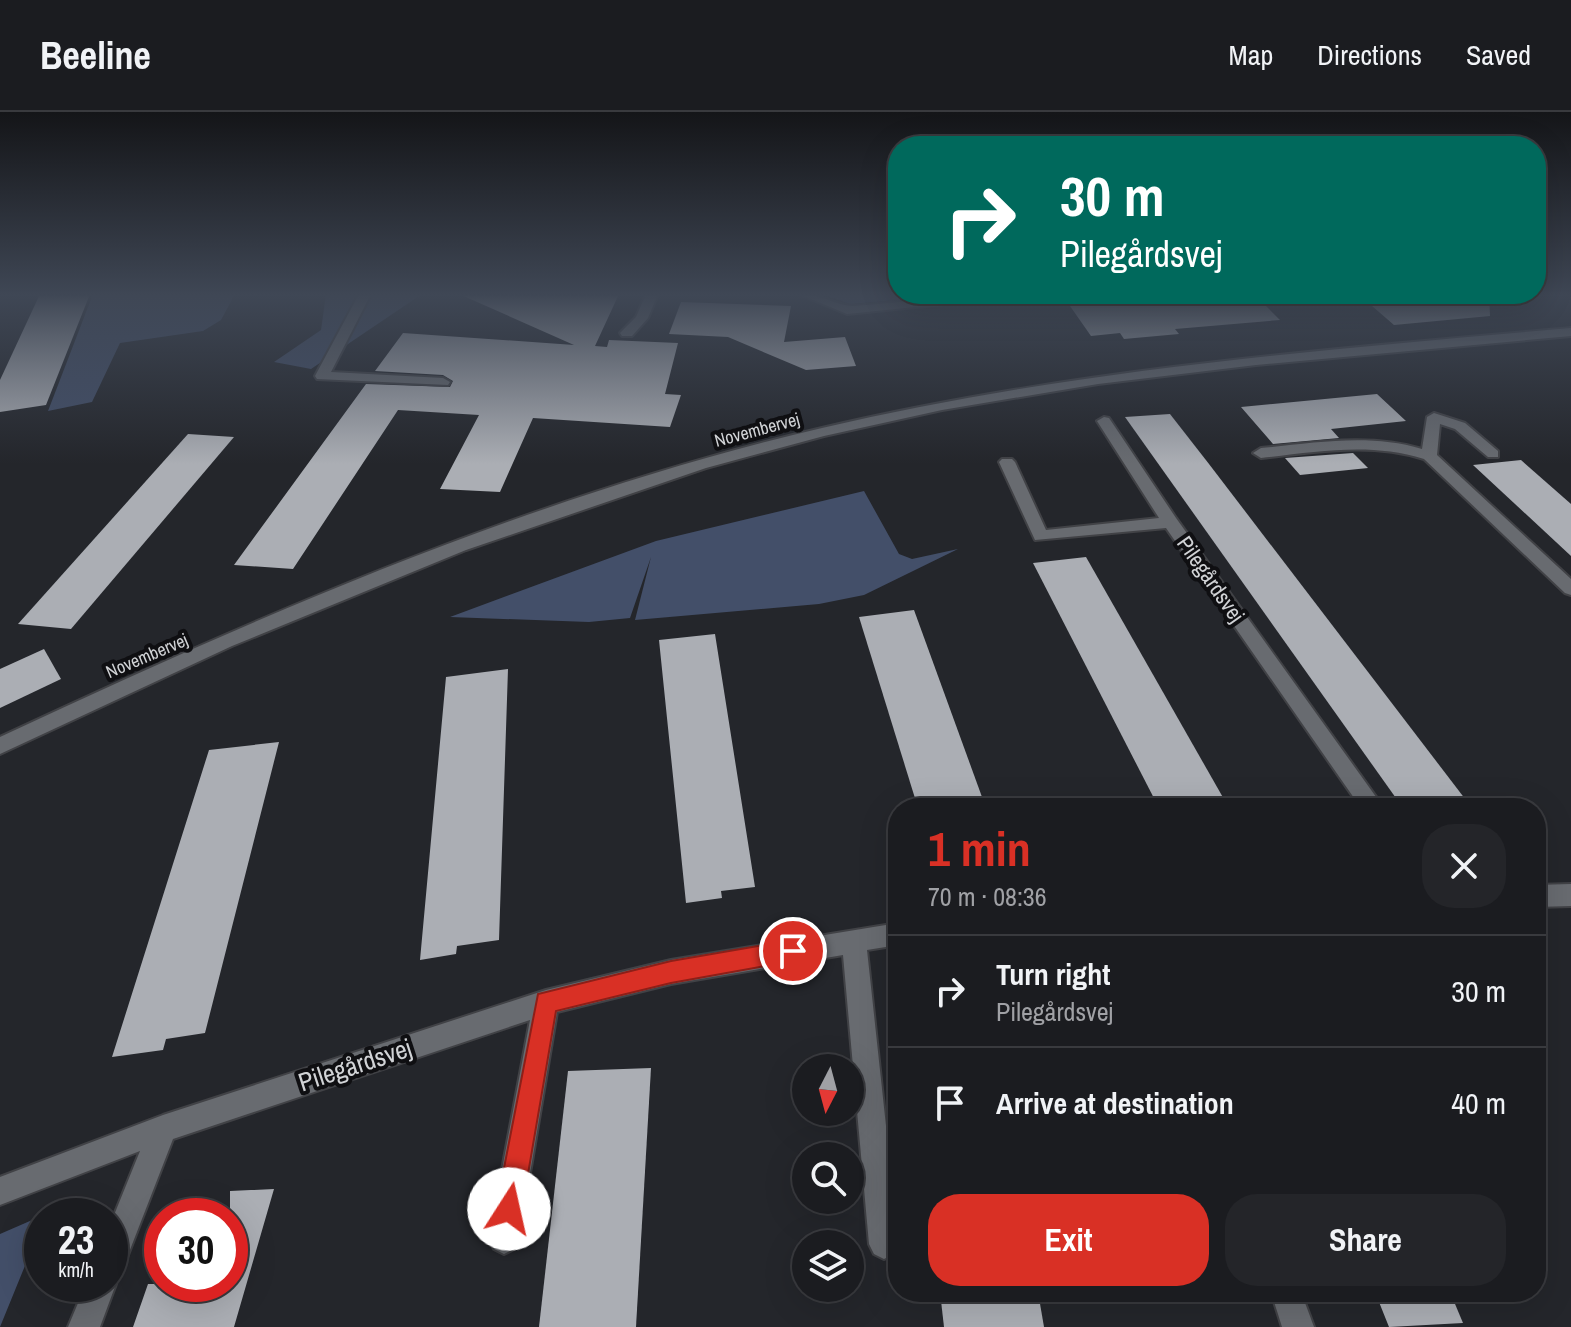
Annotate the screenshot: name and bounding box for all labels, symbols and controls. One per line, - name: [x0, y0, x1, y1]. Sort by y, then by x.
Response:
- text: Beeline: [40, 30, 151, 81]
- text: Map: [1229, 36, 1273, 74]
- text: Directions: [1317, 36, 1422, 74]
- text: Saved: [1466, 36, 1531, 74]
- text: 30 m: [1060, 158, 1165, 233]
- icon: right: [928, 168, 1032, 272]
- text: Pilegårdsvej: [1060, 230, 1222, 278]
- street label: Novembervej: [712, 406, 802, 453]
- street label: Pilegårdsvej: [1170, 530, 1252, 628]
- street label: Novembervej: [102, 627, 192, 684]
- text: 1 min: [928, 816, 1031, 881]
- button: close: [1422, 824, 1506, 908]
- text: 70 m · 08:36: [928, 879, 1047, 914]
- pin: [759, 917, 827, 985]
- icon: arrive: [771, 929, 815, 973]
- text: Turn right: [996, 954, 1110, 994]
- icon: right: [928, 969, 972, 1013]
- text: 30 m: [1451, 971, 1506, 1011]
- text: Pilegårdsvej: [996, 994, 1113, 1029]
- street label: Pilegårdsvej: [294, 1030, 416, 1099]
- north arrow: [792, 1054, 864, 1126]
- map controls: [792, 1054, 864, 1302]
- icon: arrive: [928, 1081, 972, 1125]
- text: Arrive at destination: [996, 1083, 1234, 1123]
- text: 40 m: [1451, 1083, 1506, 1123]
- button: search: [792, 1142, 864, 1214]
- position arrow: [467, 1167, 551, 1251]
- button: Exit: [928, 1194, 1209, 1286]
- button: Share: [1225, 1194, 1506, 1286]
- speed limit sign: 30: [144, 1198, 248, 1302]
- text: 23: [58, 1213, 94, 1266]
- button: layers: [792, 1230, 864, 1302]
- text: km/h: [58, 1256, 94, 1283]

